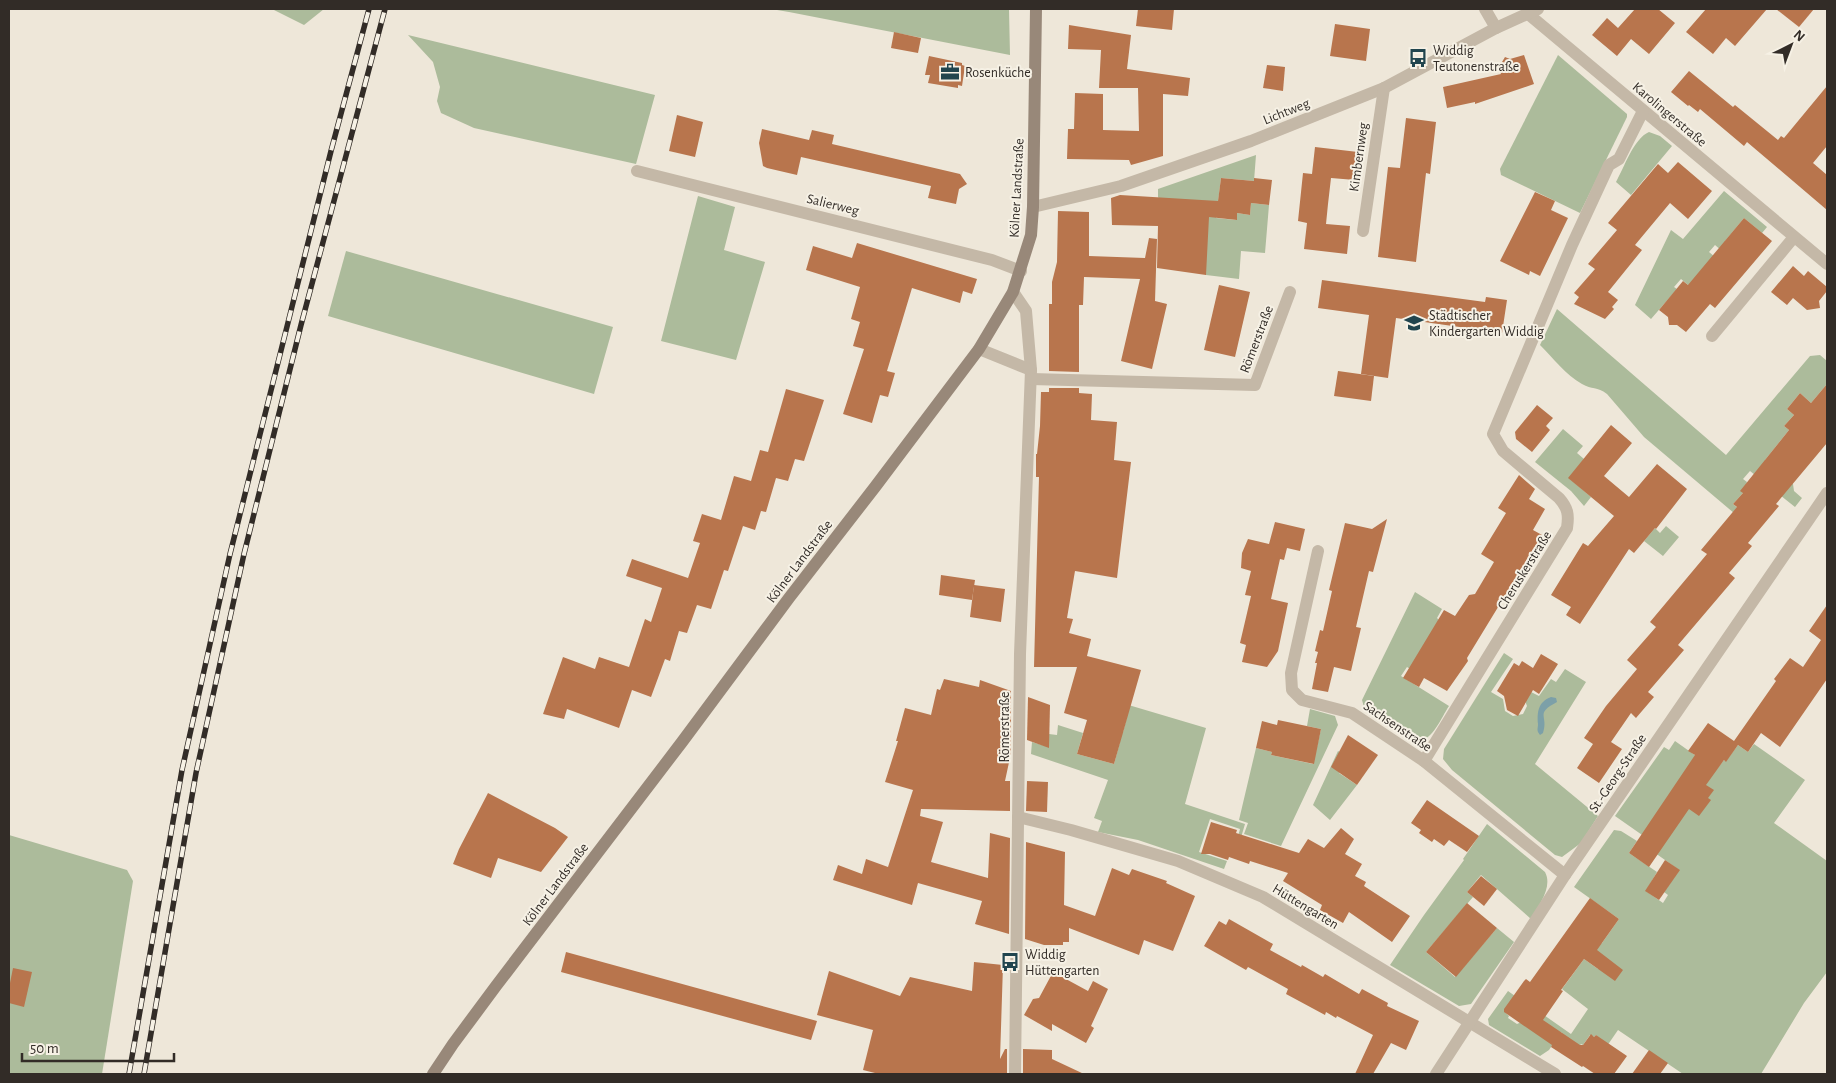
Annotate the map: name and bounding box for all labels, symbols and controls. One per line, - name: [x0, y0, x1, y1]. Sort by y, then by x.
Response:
- north arrow: [1766, 20, 1816, 70]
- text: N: [1791, 28, 1807, 45]
- place label: Widdig Teutonenstraße: [1433, 44, 1519, 74]
- bus stop icon: Widdig Teutonenstraße: [1407, 47, 1429, 69]
- office icon: Rosenküche: [939, 61, 961, 83]
- place label: Rosenküche: [965, 66, 1031, 80]
- street label: Karolingerstraße: [1630, 80, 1709, 150]
- street label: Lichtweg: [1261, 96, 1312, 128]
- street label: Kimbernweg: [1347, 121, 1371, 193]
- street label: Kölner Landstraße: [1007, 138, 1027, 238]
- street label: Salierweg: [805, 192, 860, 218]
- street label: Römerstraße: [1238, 304, 1276, 375]
- place label: Städtischer Kindergarten Widdig: [1429, 309, 1544, 339]
- school or university icon: Städtischer Kindergarten Widdig: [1403, 312, 1425, 334]
- street label: Kölner Landstraße: [764, 518, 835, 606]
- street label: Cheruskerstraße: [1495, 529, 1555, 612]
- street label: Römerstraße: [998, 692, 1012, 762]
- street label: Sachsenstraße: [1361, 699, 1434, 755]
- street label: St.-Georg-Straße: [1587, 732, 1649, 815]
- street label: Kölner Landstraße: [520, 841, 591, 929]
- street label: Hüttengarten: [1270, 882, 1341, 932]
- place label: Widdig Hüttengarten: [1025, 948, 1099, 978]
- bus stop icon: Widdig Hüttengarten: [999, 951, 1021, 973]
- scale bar: [22, 1030, 175, 1062]
- text: 50 m: [30, 1041, 59, 1056]

